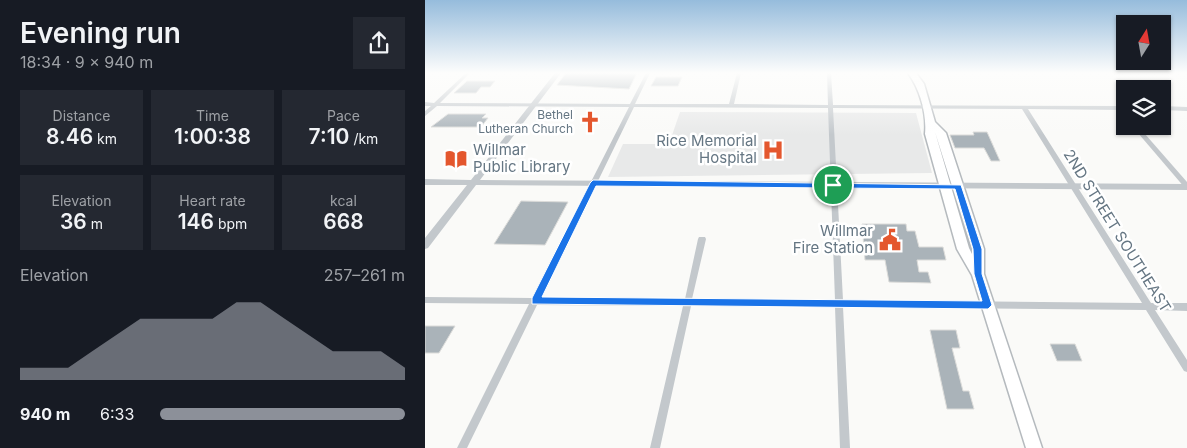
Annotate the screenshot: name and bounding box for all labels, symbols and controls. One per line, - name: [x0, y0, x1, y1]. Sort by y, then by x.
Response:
- north arrow: [1116, 15, 1171, 70]
- map controls: [1116, 15, 1171, 135]
- text: Evening run: [20, 16, 181, 50]
- button: share: [353, 17, 405, 69]
- text: 18:34 · 9 × 940 m: [20, 52, 153, 72]
- button: layers: [1116, 80, 1171, 135]
- text: Distance: [53, 107, 110, 124]
- text: Time: [196, 107, 229, 124]
- text: Pace: [327, 107, 360, 124]
- place label: Bethel Lutheran Church: [478, 107, 573, 136]
- church icon: Bethel Lutheran Church: [577, 109, 603, 135]
- text: 8.46: [46, 124, 93, 149]
- text: 1:00:38: [174, 124, 251, 149]
- text: 7:10: [309, 124, 349, 149]
- text: km: [93, 130, 117, 147]
- text: /km: [349, 130, 378, 147]
- place label: Rice Memorial Hospital: [656, 131, 757, 167]
- hospital icon: Rice Memorial Hospital: [760, 137, 786, 163]
- place label: Willmar Public Library: [473, 140, 571, 176]
- library icon: Willmar Public Library: [443, 146, 469, 172]
- street label: 2ND STREET SOUTHEAST: [1060, 146, 1175, 316]
- pin: [812, 164, 854, 206]
- icon: arrive: [819, 171, 847, 199]
- text: Elevation: [52, 192, 112, 209]
- text: Heart rate: [179, 192, 246, 209]
- text: kcal: [330, 192, 357, 209]
- text: 36: [60, 209, 87, 234]
- text: 146: [178, 209, 214, 234]
- text: 668: [323, 209, 364, 234]
- text: m: [87, 215, 103, 232]
- text: bpm: [214, 215, 247, 232]
- place label: Willmar Fire Station: [793, 221, 873, 257]
- public building icon: Willmar Fire Station: [877, 227, 903, 253]
- text: Elevation: [20, 265, 89, 285]
- text: 257–261 m: [324, 265, 405, 285]
- text: 940 m: [20, 404, 70, 424]
- text: 6:33: [100, 404, 134, 424]

